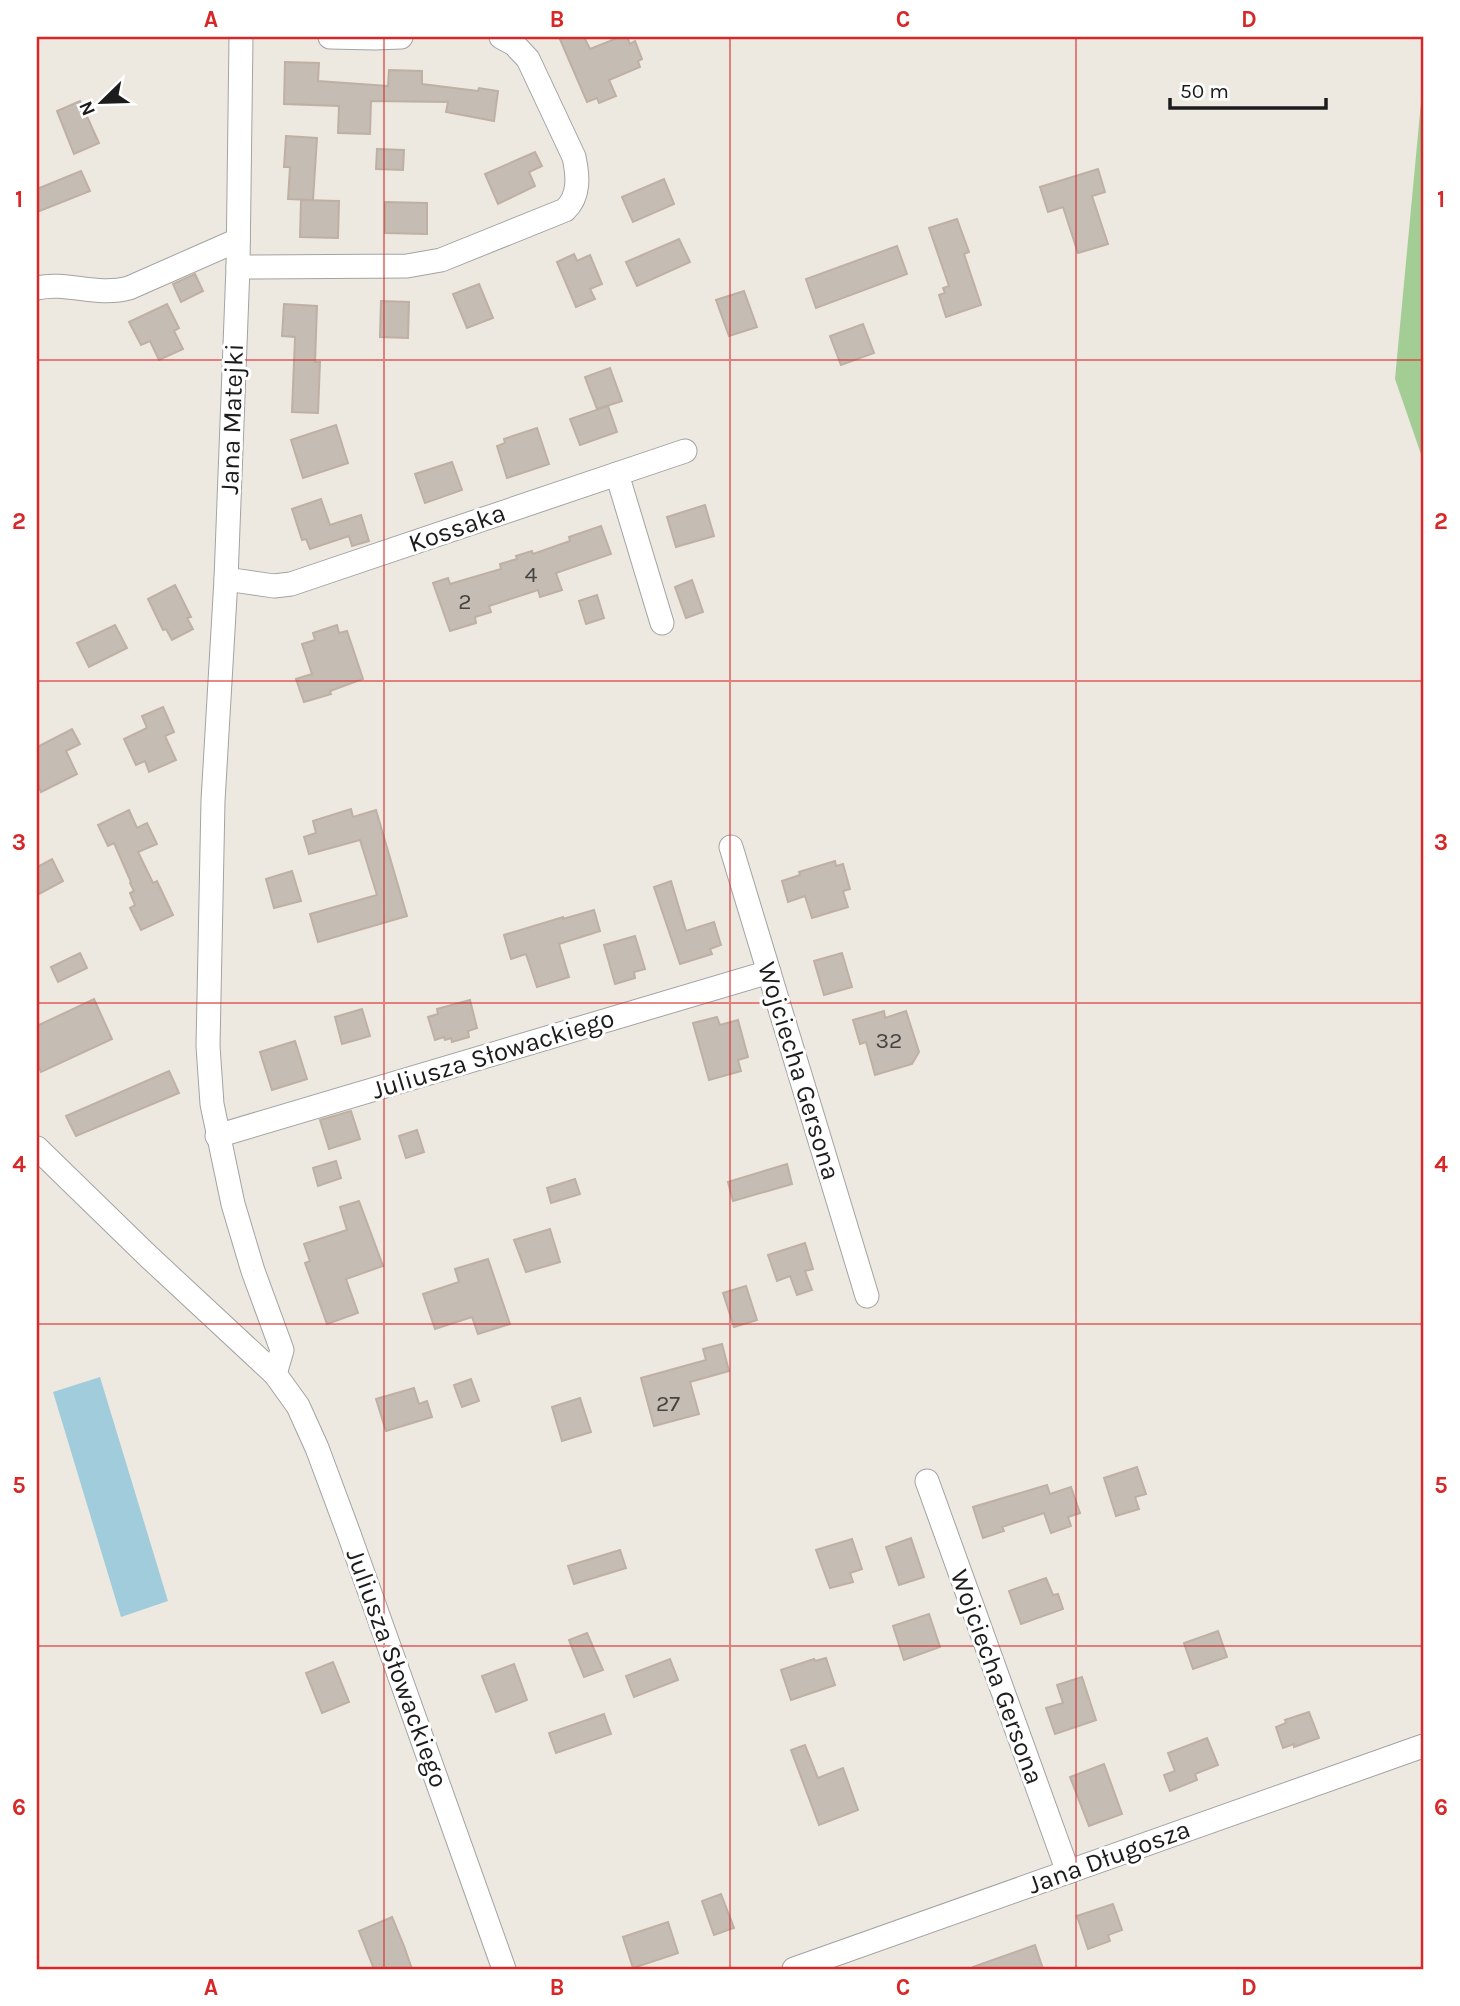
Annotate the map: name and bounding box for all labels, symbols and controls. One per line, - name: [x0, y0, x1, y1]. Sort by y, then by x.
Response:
- text: A: [204, 6, 218, 33]
- text: B: [550, 6, 564, 33]
- text: C: [896, 6, 910, 33]
- text: D: [1241, 6, 1257, 33]
- north arrow: [66, 66, 136, 136]
- scale bar: [1170, 66, 1325, 110]
- text: 50 m: [1180, 79, 1229, 103]
- text: N: [74, 98, 100, 119]
- text: 1: [15, 186, 23, 213]
- text: 1: [1437, 186, 1445, 213]
- street label: Jana Matejki: [214, 343, 250, 495]
- street label: Kossaka: [404, 497, 510, 559]
- text: 2: [12, 508, 26, 535]
- text: 2: [1434, 508, 1448, 535]
- house number: 4: [525, 561, 538, 588]
- house number: 2: [458, 588, 472, 615]
- text: 3: [12, 829, 26, 856]
- text: 3: [1434, 829, 1448, 856]
- street label: Wojciecha Gersona: [751, 958, 847, 1184]
- street label: Juliusza Słowackiego: [368, 1002, 618, 1106]
- house number: 32: [876, 1027, 902, 1054]
- text: 4: [12, 1151, 26, 1178]
- text: 4: [1434, 1151, 1448, 1178]
- house number: 27: [656, 1390, 680, 1417]
- text: 5: [12, 1472, 26, 1499]
- text: 5: [1434, 1472, 1448, 1499]
- street label: Juliusza Słowackiego: [339, 1544, 455, 1792]
- street label: Wojciecha Gersona: [944, 1565, 1050, 1789]
- text: 6: [12, 1794, 26, 1821]
- text: 6: [1434, 1794, 1448, 1821]
- street label: Jana Długosza: [1024, 1813, 1194, 1901]
- text: A: [204, 1974, 218, 2001]
- text: B: [550, 1974, 564, 2001]
- text: C: [896, 1974, 910, 2001]
- text: D: [1241, 1974, 1257, 2001]

